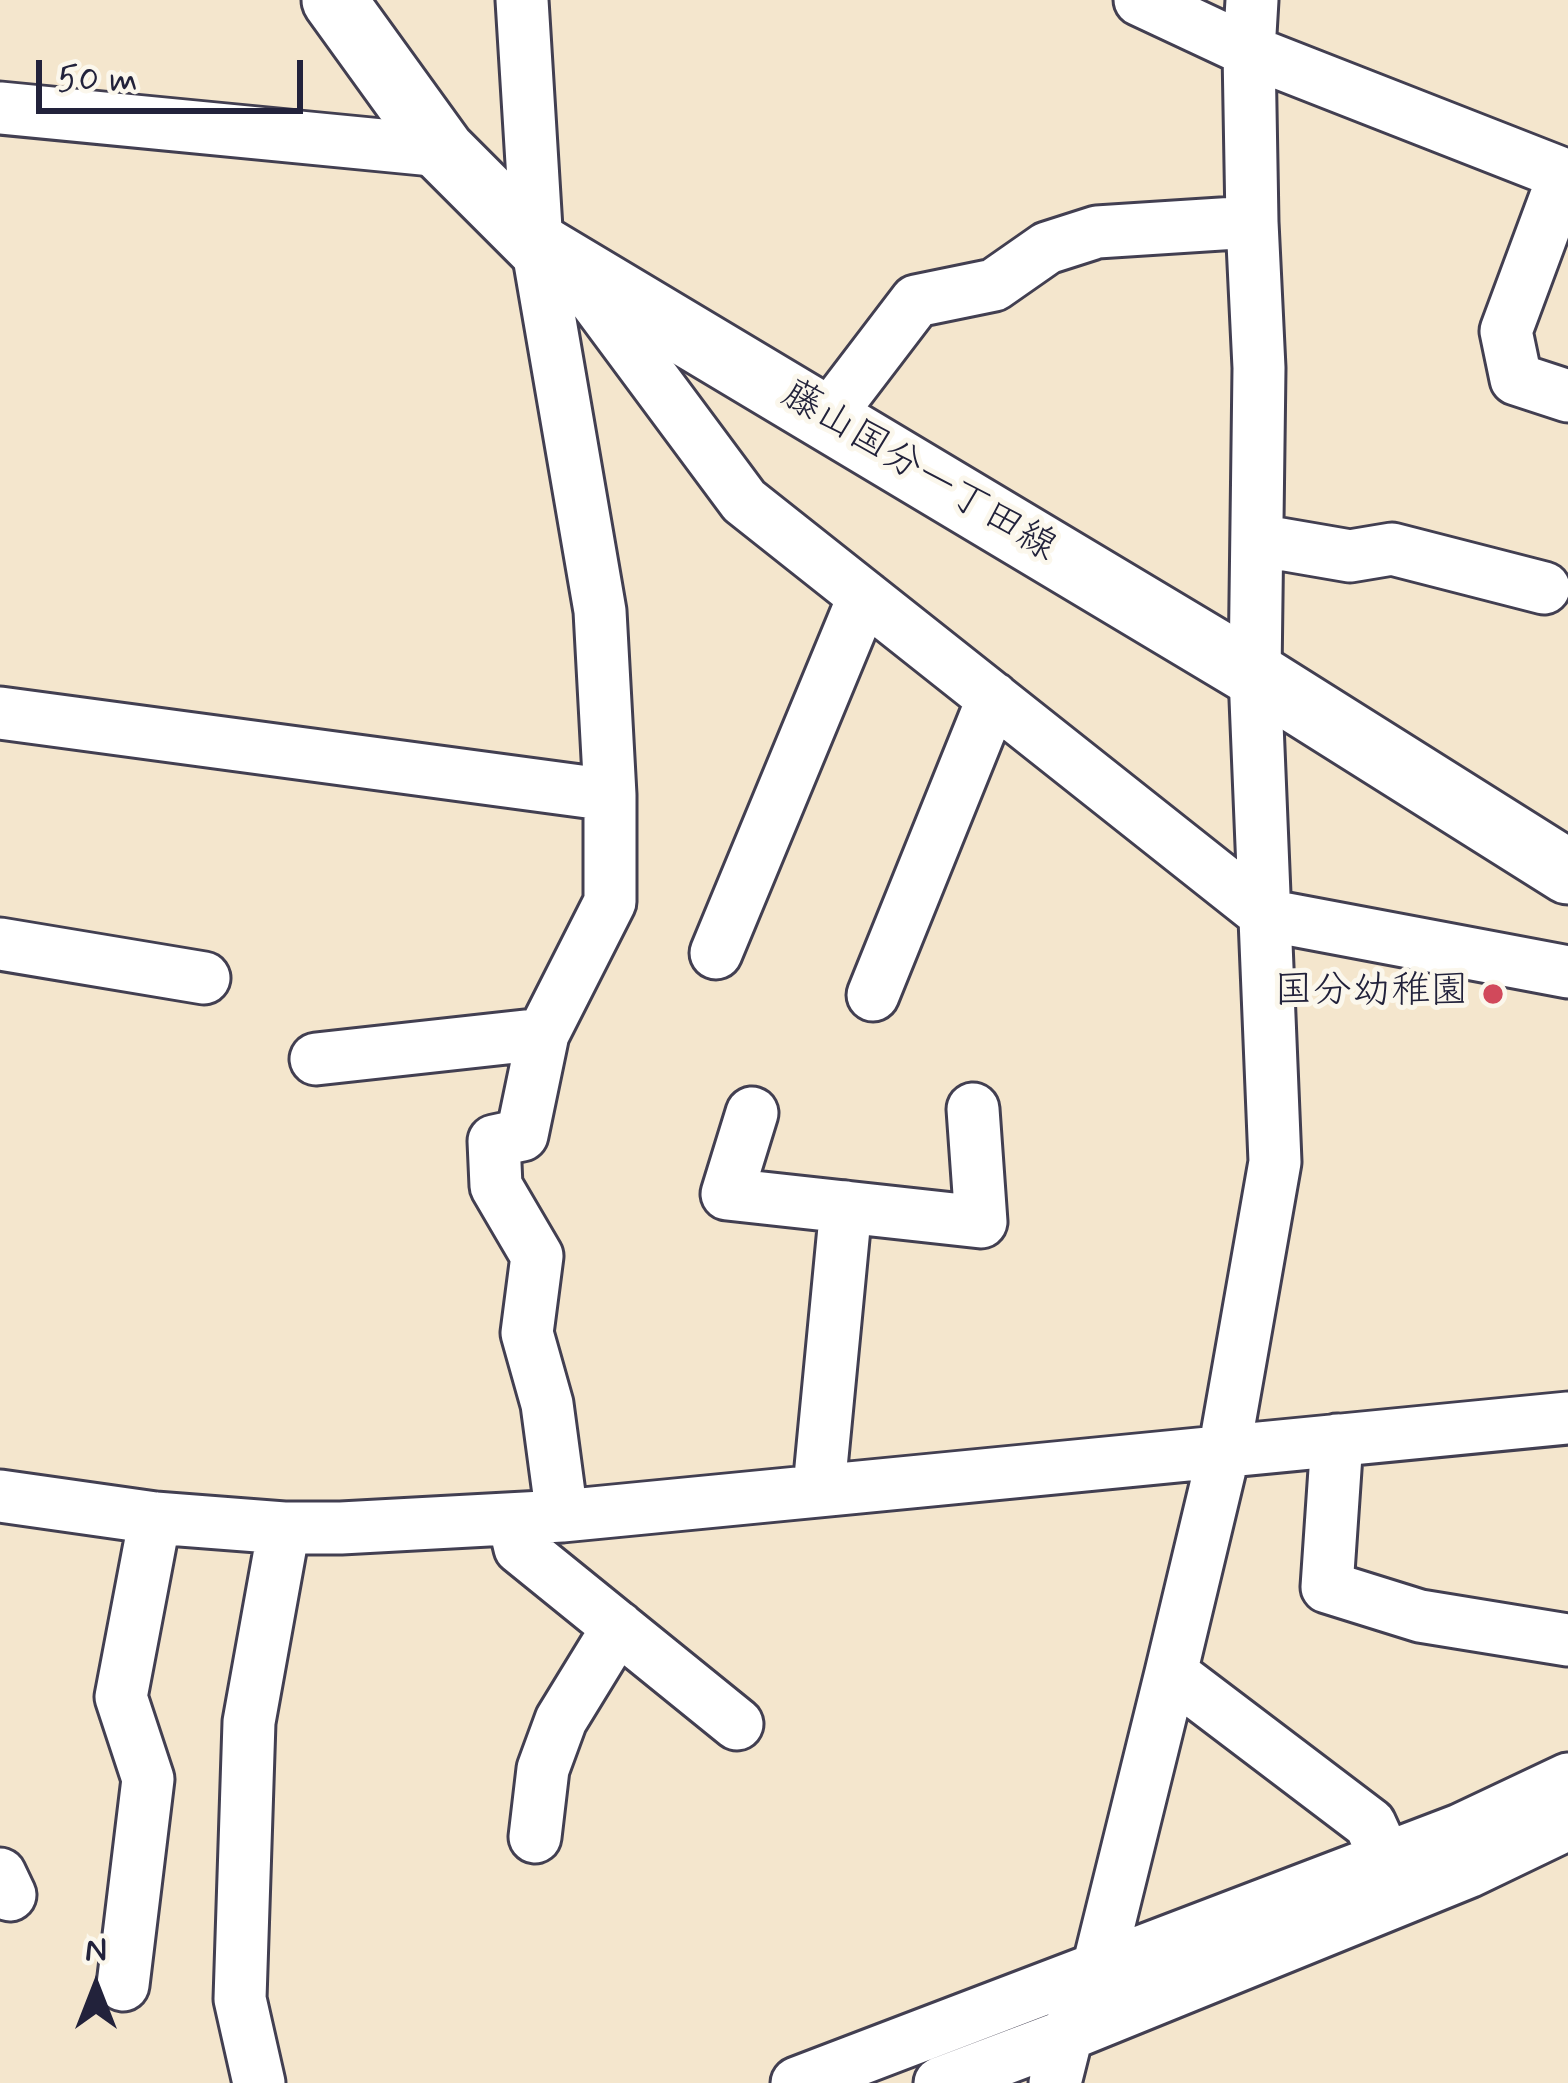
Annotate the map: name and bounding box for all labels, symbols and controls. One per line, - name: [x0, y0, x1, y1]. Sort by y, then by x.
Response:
- scale bar: [42, 36, 309, 110]
- text: 50 m: [57, 57, 138, 104]
- street label: 藤山国分一丁田線: [772, 373, 1064, 573]
- place label: 国分幼稚園: [1274, 971, 1469, 1017]
- marker: 国分幼稚園: [1480, 981, 1506, 1007]
- north arrow: [36, 1927, 156, 2047]
- text: N: [85, 1929, 107, 1973]

